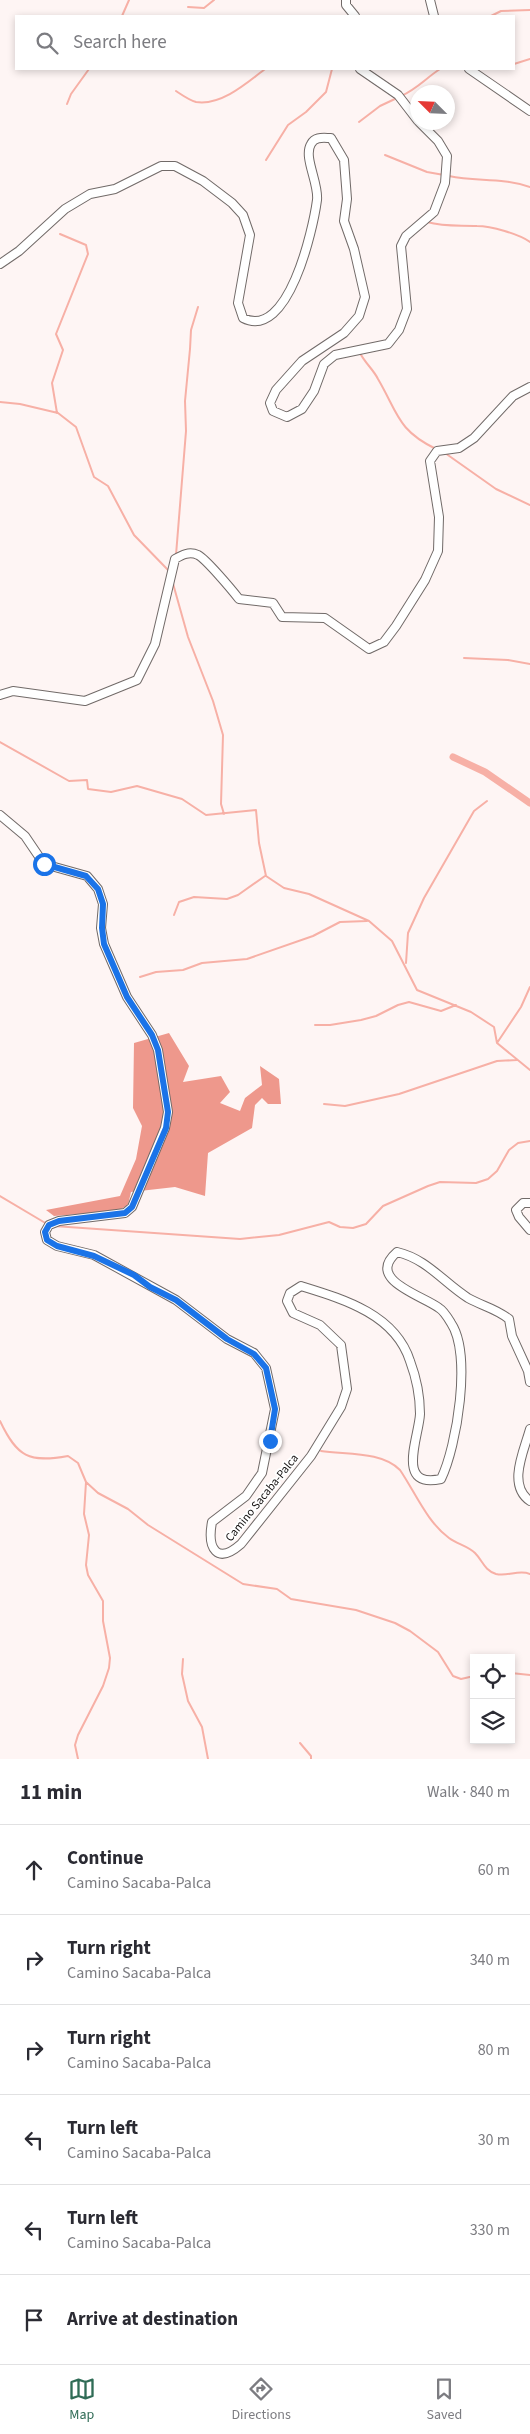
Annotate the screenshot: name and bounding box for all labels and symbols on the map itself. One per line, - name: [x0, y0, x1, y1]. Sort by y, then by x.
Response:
- north arrow: [410, 85, 455, 130]
- route start: [33, 853, 56, 876]
- route end: [259, 1430, 282, 1453]
- street label: Camino Sacaba-Palca: [221, 1451, 303, 1545]

